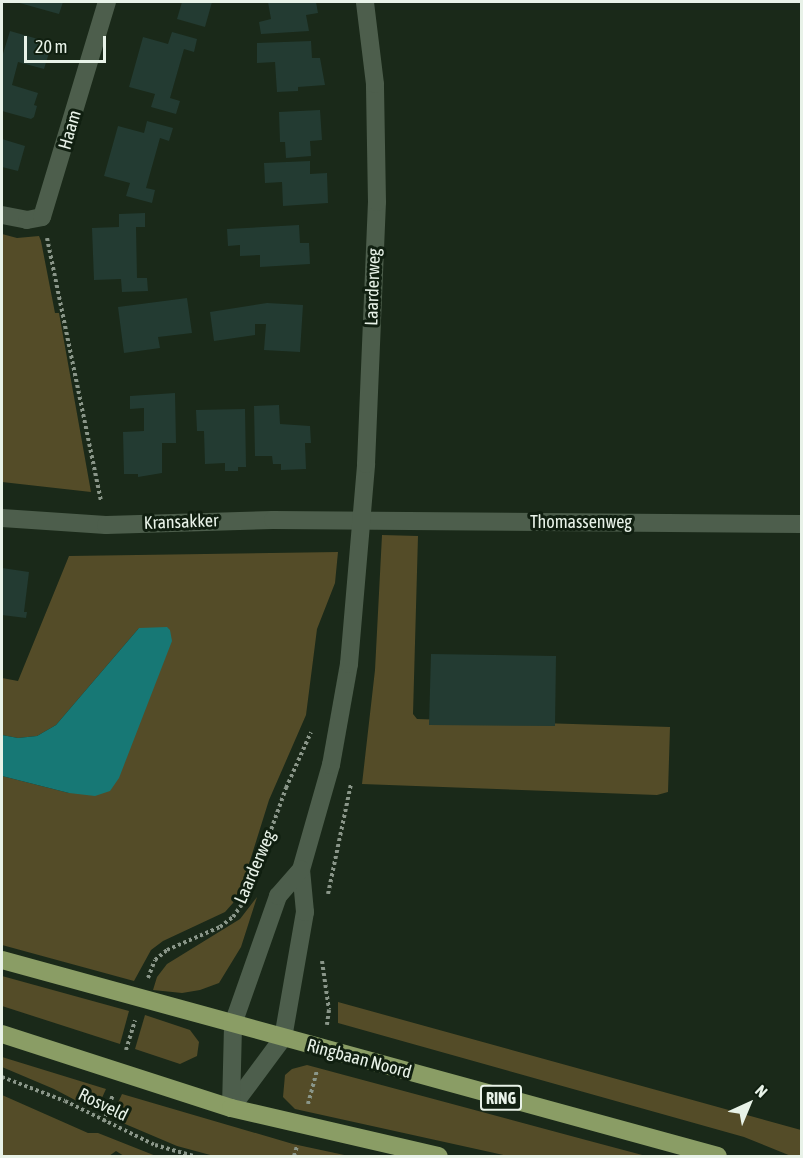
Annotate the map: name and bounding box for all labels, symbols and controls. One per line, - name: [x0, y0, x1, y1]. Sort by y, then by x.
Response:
- scale bar: [27, 24, 110, 62]
- text: 20 m: [35, 36, 67, 57]
- street label: Haam: [54, 108, 86, 152]
- street label: Laarderweg: [361, 248, 385, 326]
- street label: Kransakker: [143, 510, 219, 534]
- street label: Thomassenweg: [530, 511, 632, 533]
- street label: Laarderweg: [230, 827, 280, 907]
- street label: Ringbaan Noord: [304, 1035, 414, 1083]
- north arrow: [719, 1074, 779, 1134]
- text: N: [752, 1081, 771, 1101]
- street label: Rosveld: [75, 1084, 131, 1126]
- road number: RING: [480, 1085, 522, 1111]

